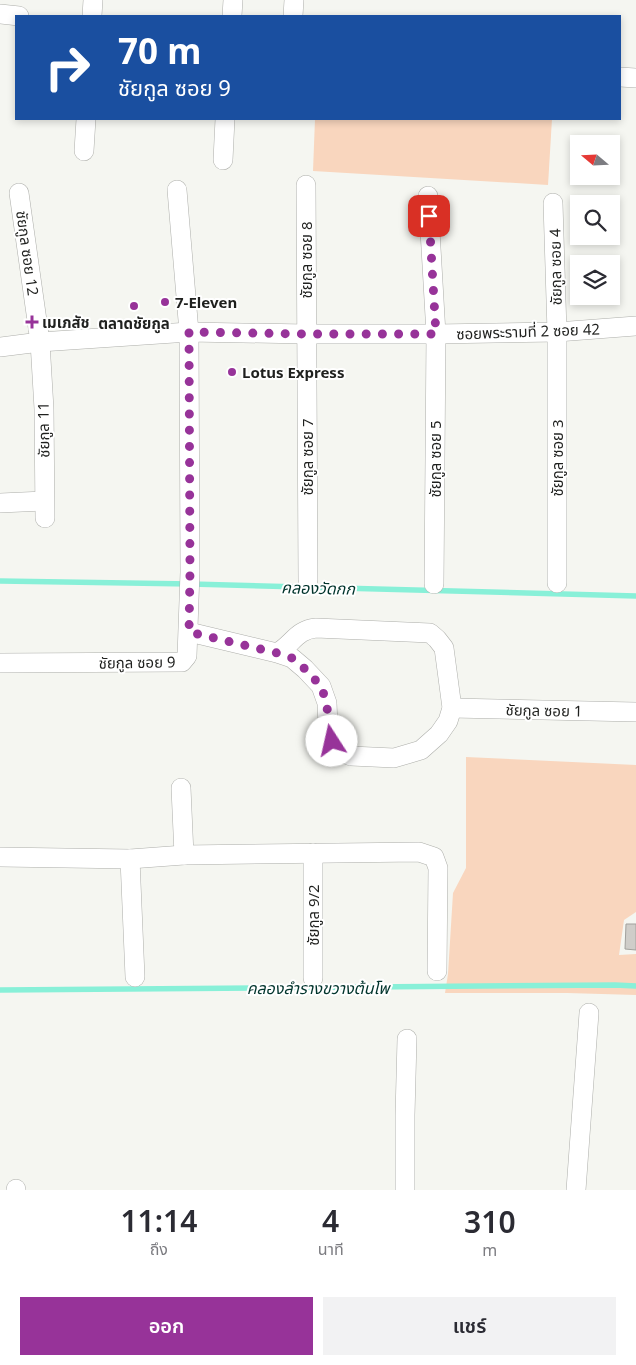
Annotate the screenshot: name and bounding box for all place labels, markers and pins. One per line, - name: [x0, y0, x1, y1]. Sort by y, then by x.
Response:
- pin: [408, 195, 450, 237]
- place label: 7-Eleven: [175, 292, 237, 312]
- marker: 7-Eleven: [159, 296, 171, 308]
- marker: ตลาดชัยกูล: [128, 300, 140, 312]
- place label: เมเภสัช: [42, 312, 90, 332]
- place label: ตลาดชัยกูล: [98, 313, 170, 334]
- marker: เมเภสัช: [26, 316, 38, 328]
- place label: Lotus Express: [242, 362, 344, 382]
- marker: Lotus Express: [226, 366, 238, 378]

